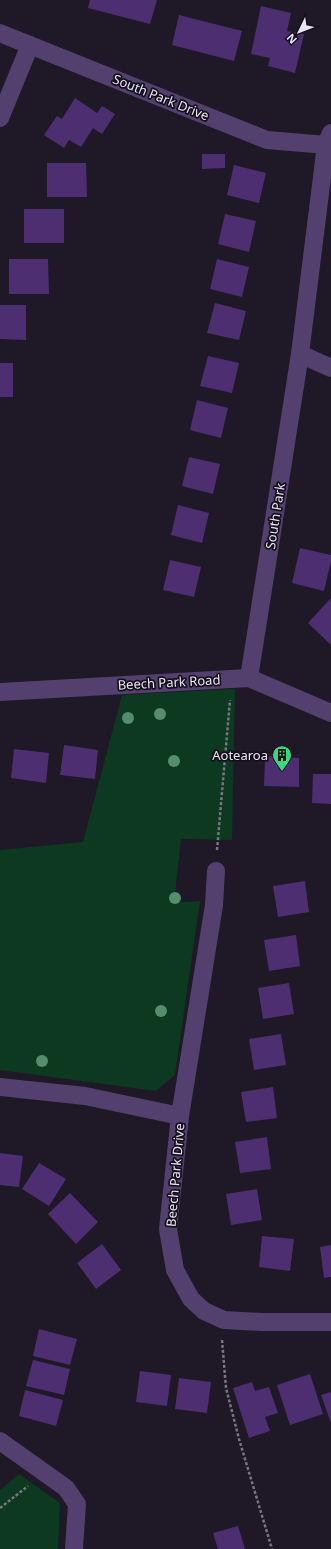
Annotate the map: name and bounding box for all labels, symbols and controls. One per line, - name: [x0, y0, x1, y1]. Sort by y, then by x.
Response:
- north arrow: [279, 12, 319, 52]
- text: N: [283, 31, 300, 48]
- street label: South Park Drive: [110, 70, 212, 124]
- street label: South Park: [261, 482, 289, 550]
- street label: Beech Park Road: [117, 670, 221, 694]
- building icon: Aotearoa: [271, 744, 293, 772]
- place label: Aotearoa: [212, 746, 268, 764]
- street label: Beech Park Drive: [162, 1123, 188, 1227]

